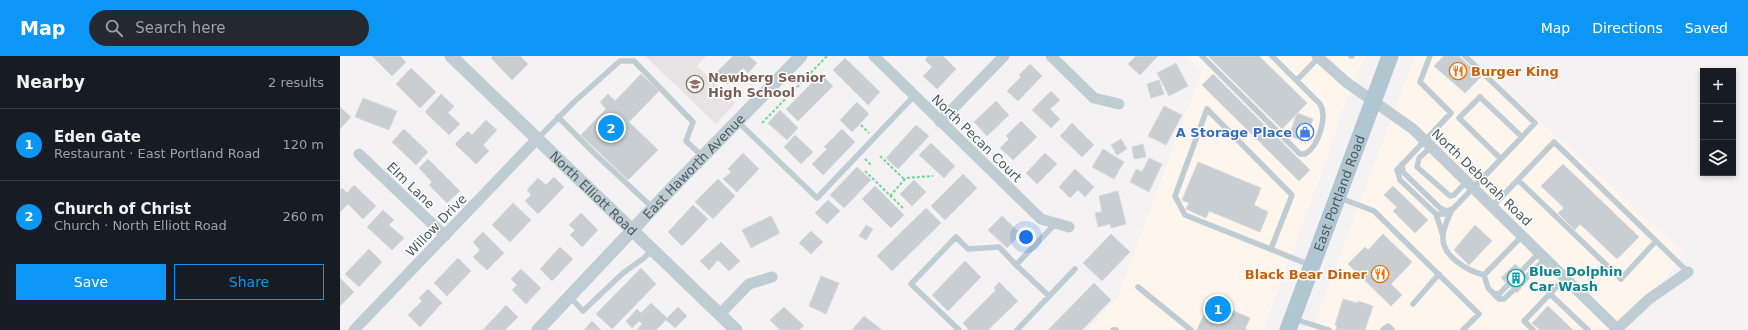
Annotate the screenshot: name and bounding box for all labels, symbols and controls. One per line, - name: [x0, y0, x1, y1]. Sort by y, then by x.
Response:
- search box: [89, 10, 369, 46]
- text: Map: [20, 17, 65, 39]
- icon: search: [103, 17, 125, 39]
- text: Search here: [135, 19, 225, 37]
- text: Map: [1541, 20, 1570, 36]
- text: Directions: [1592, 20, 1663, 36]
- text: Saved: [1685, 20, 1728, 36]
- restaurant icon: Burger King: [1448, 61, 1468, 81]
- place label: Burger King: [1471, 64, 1559, 79]
- map controls: [1700, 68, 1736, 176]
- button: +: [1700, 68, 1736, 104]
- place label: Newberg Senior High School: [708, 70, 826, 100]
- text: Nearby: [16, 72, 85, 92]
- school or university icon: Newberg Senior High School: [685, 74, 705, 94]
- text: 2 results: [268, 75, 324, 90]
- street label: North Pecan Court: [929, 92, 1025, 185]
- button: −: [1700, 104, 1736, 140]
- street label: East Haworth Avenue: [640, 111, 748, 222]
- pin: 2: [598, 113, 624, 143]
- shop icon: A Storage Place: [1295, 122, 1315, 142]
- place label: A Storage Place: [1176, 125, 1292, 140]
- street label: North Deborah Road: [1429, 126, 1535, 229]
- text: Eden Gate: [54, 128, 141, 146]
- street label: East Portland Road: [1311, 133, 1368, 254]
- text: 1: [24, 137, 34, 152]
- text: 120 m: [282, 137, 324, 152]
- button: layers: [1700, 140, 1736, 176]
- text: Restaurant · East Portland Road: [54, 146, 260, 161]
- street label: North Elliott Road: [547, 148, 640, 239]
- street label: Elm Lane: [384, 159, 437, 212]
- street label: Willow Drive: [403, 191, 470, 260]
- text: Church of Christ: [54, 200, 191, 218]
- text: 2: [24, 209, 34, 224]
- text: 260 m: [282, 209, 324, 224]
- text: Church · North Elliott Road: [54, 218, 227, 233]
- your location: [1016, 227, 1036, 247]
- button: Save: [16, 264, 166, 300]
- button: Share: [174, 264, 324, 300]
- restaurant icon: Black Bear Diner: [1370, 264, 1390, 284]
- place label: Blue Dolphin Car Wash: [1529, 264, 1622, 294]
- place label: Black Bear Diner: [1245, 267, 1368, 282]
- building icon: Blue Dolphin Car Wash: [1506, 268, 1526, 288]
- pin: 1: [1205, 294, 1231, 324]

